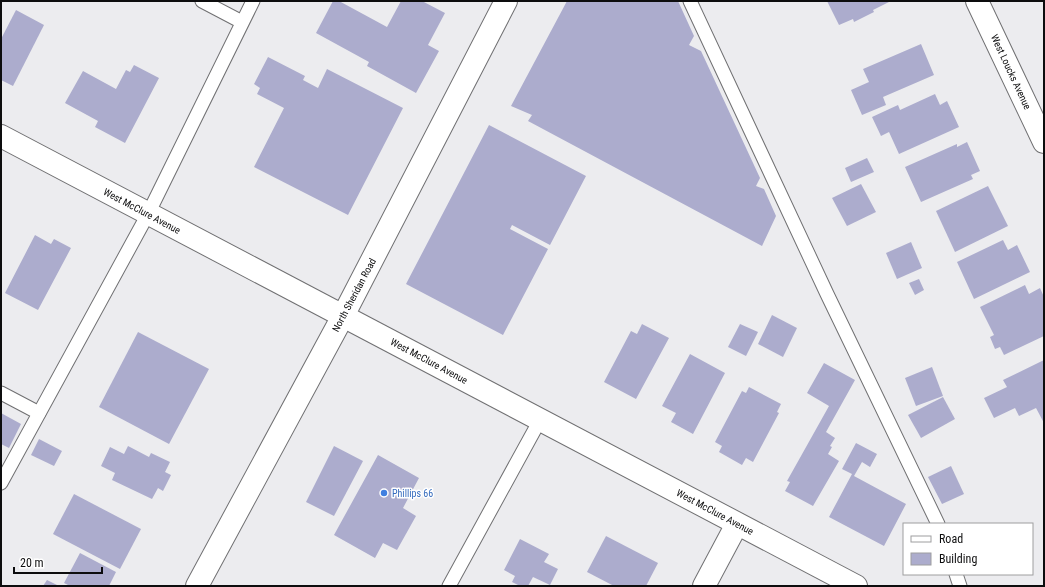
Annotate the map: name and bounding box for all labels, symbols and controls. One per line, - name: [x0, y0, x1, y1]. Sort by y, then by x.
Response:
- street label: West Loucks Avenue: [989, 33, 1033, 111]
- street label: West McClure Avenue: [102, 186, 183, 236]
- street label: North Sheridan Road: [330, 256, 378, 334]
- street label: West McClure Avenue: [389, 336, 470, 386]
- street label: West McClure Avenue: [675, 487, 756, 537]
- marker: Phillips 66: [379, 488, 389, 498]
- place label: Phillips 66: [392, 488, 433, 499]
- legend: [903, 523, 1033, 575]
- text: Road: [939, 532, 963, 546]
- scale bar: [14, 549, 102, 575]
- text: Building: [939, 552, 977, 566]
- text: 20 m: [20, 556, 44, 570]

